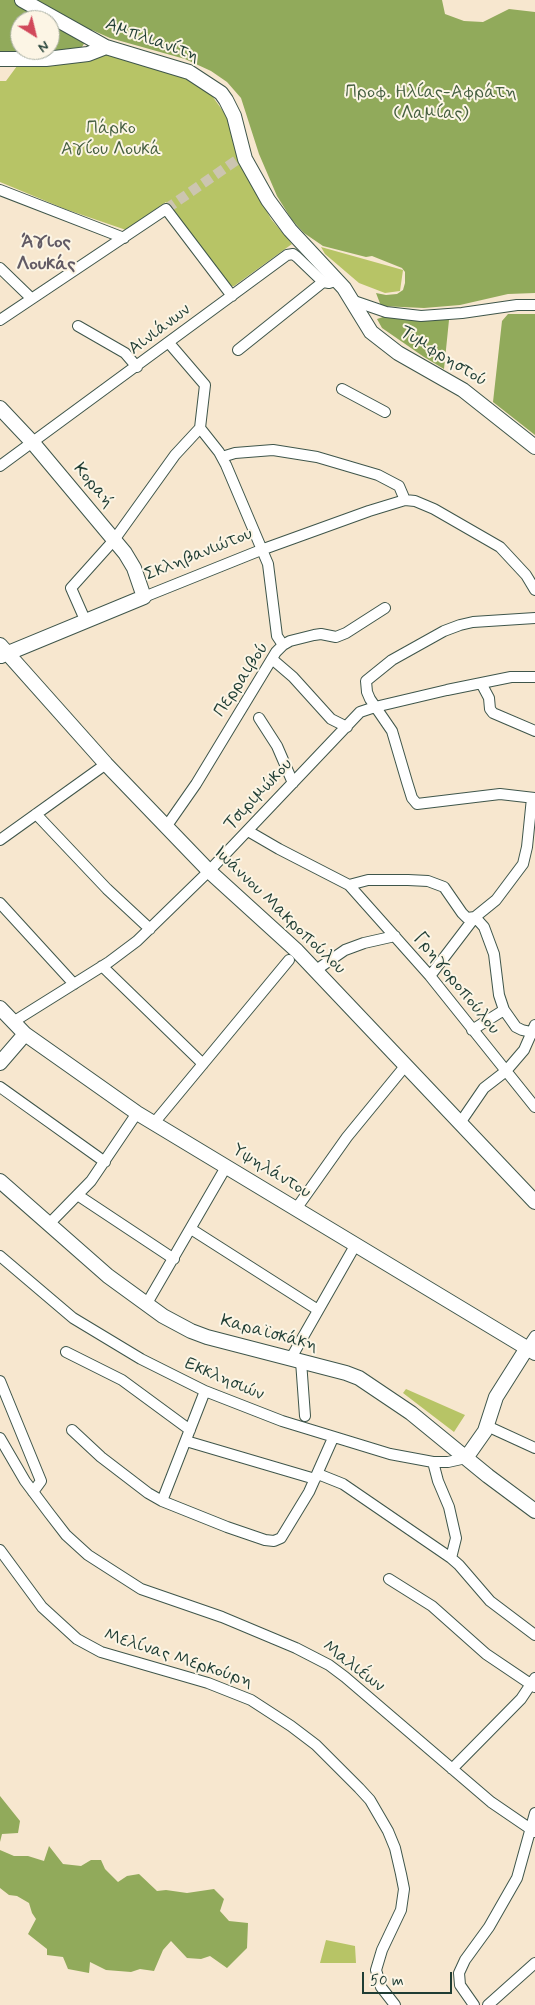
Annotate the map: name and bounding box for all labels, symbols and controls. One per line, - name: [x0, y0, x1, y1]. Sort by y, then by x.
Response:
- north arrow: [10, 10, 60, 60]
- street label: Αμπλιανίτη: [102, 14, 202, 68]
- text: N: [34, 36, 52, 56]
- park label: Προφ. Ηλίας-Αφράτη (Λαμίας): [345, 82, 517, 125]
- park label: Πάρκο Αγίου Λουκά: [61, 118, 161, 160]
- district label: Άγιος Λουκάς: [17, 232, 75, 276]
- street label: Αινιάνων: [125, 300, 195, 360]
- street label: Τυμφρηστού: [395, 322, 491, 392]
- street label: Κοραή: [68, 459, 118, 513]
- street label: Σκληβανιώτου: [142, 524, 256, 586]
- street label: Περραιβού: [210, 638, 274, 722]
- street label: Τσιριμώκου: [220, 754, 298, 836]
- street label: Ιωάννου Μακροπούλου: [208, 842, 350, 980]
- street label: Γρηγοροπούλου: [408, 928, 504, 1040]
- street label: Υψηλάντου: [228, 1140, 314, 1204]
- street label: Καραϊσκάκη: [218, 1311, 320, 1357]
- street label: Εκκλησιών: [181, 1354, 267, 1406]
- street label: Μελίνας Μερκούρη: [101, 1625, 255, 1693]
- street label: Μαλιέων: [317, 1636, 389, 1698]
- scale bar: [365, 1962, 455, 1994]
- text: 50 m: [370, 1971, 404, 1991]

